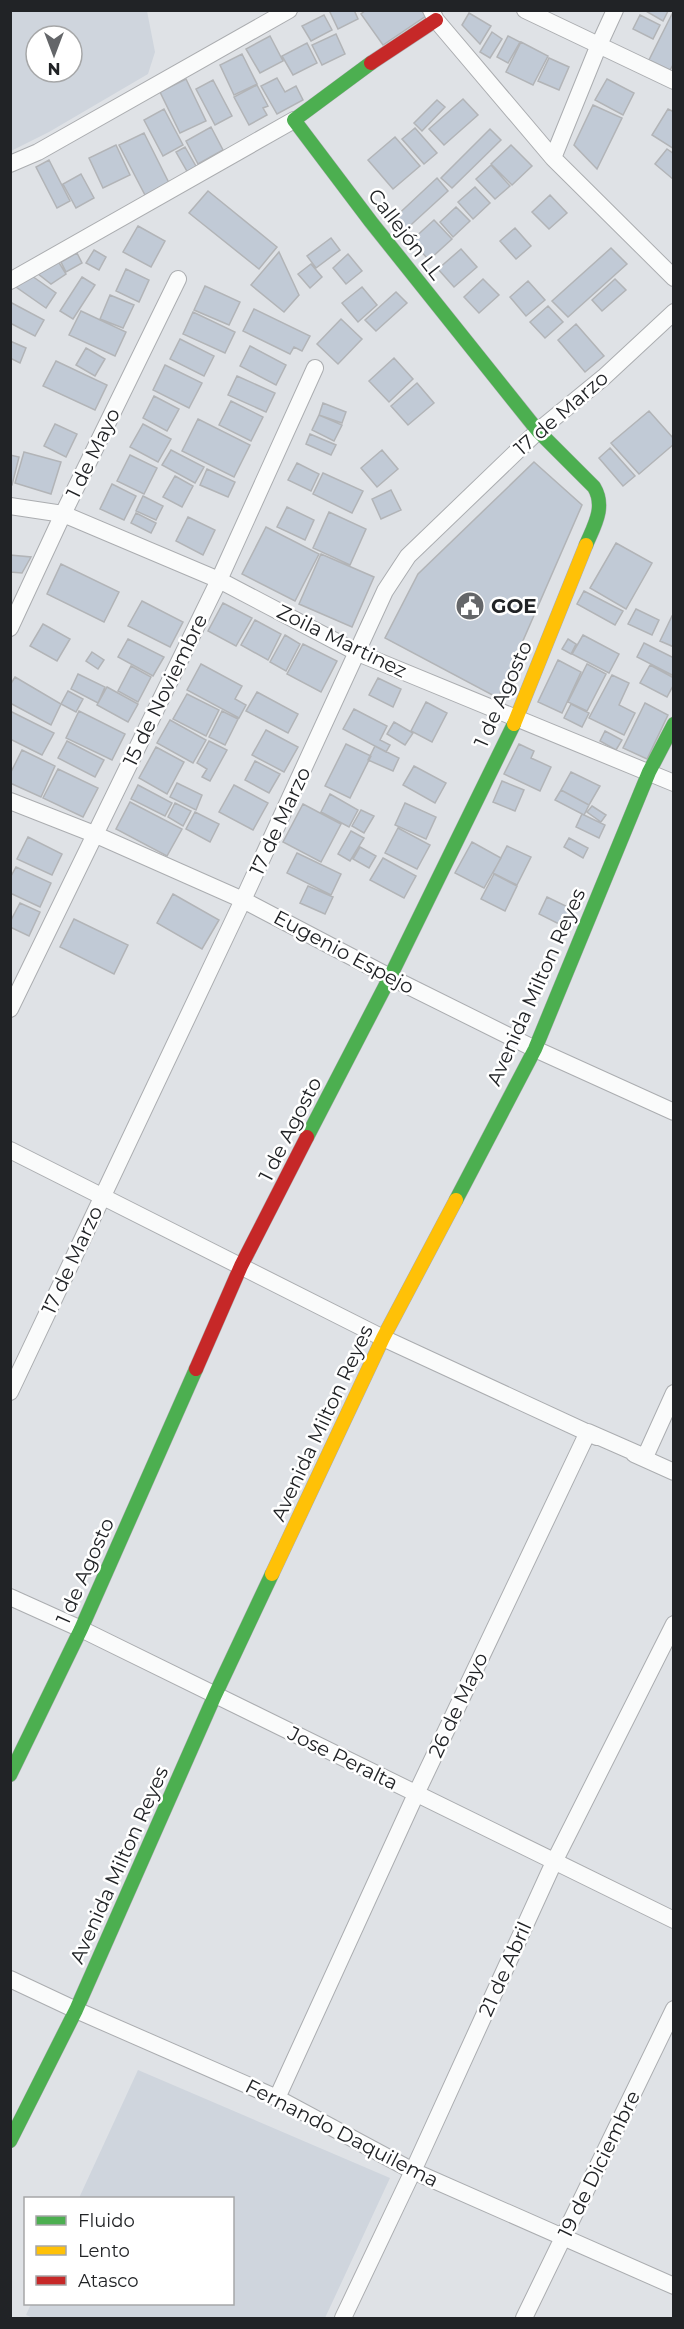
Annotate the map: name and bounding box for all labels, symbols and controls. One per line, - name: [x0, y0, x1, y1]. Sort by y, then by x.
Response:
- north arrow: [24, 24, 84, 84]
- text: N: [48, 59, 60, 78]
- street label: Callejón LL: [363, 184, 449, 284]
- street label: 17 de Marzo: [509, 366, 613, 460]
- street label: 1 de Mayo: [61, 404, 125, 502]
- public building icon: GOE: [454, 590, 486, 622]
- place label: GOE: [491, 594, 537, 618]
- street label: Zoila Martinez: [273, 599, 411, 683]
- street label: 15 de Noviembre: [118, 610, 212, 770]
- street label: 1 de Agosto: [469, 637, 537, 751]
- street label: 17 de Marzo: [244, 763, 316, 879]
- street label: Avenida Milton Reyes: [482, 884, 590, 1089]
- street label: Eugenio Espejo: [270, 905, 418, 999]
- street label: 1 de Agosto: [253, 1073, 327, 1185]
- street label: 17 de Marzo: [36, 1202, 108, 1318]
- street label: Avenida Milton Reyes: [266, 1321, 378, 1525]
- street label: 1 de Agosto: [51, 1514, 119, 1628]
- street label: 26 de Mayo: [423, 1649, 493, 1761]
- street label: Jose Peralta: [283, 1721, 402, 1795]
- street label: Avenida Milton Reyes: [65, 1762, 173, 1967]
- street label: 21 de Abril: [473, 1918, 537, 2020]
- street label: Fernando Daquilema: [241, 2074, 443, 2192]
- street label: 19 de Diciembre: [553, 2087, 645, 2241]
- legend: [24, 2197, 234, 2305]
- text: Fluido: [78, 2210, 135, 2232]
- text: Lento: [78, 2240, 130, 2262]
- text: Atasco: [78, 2270, 138, 2292]

